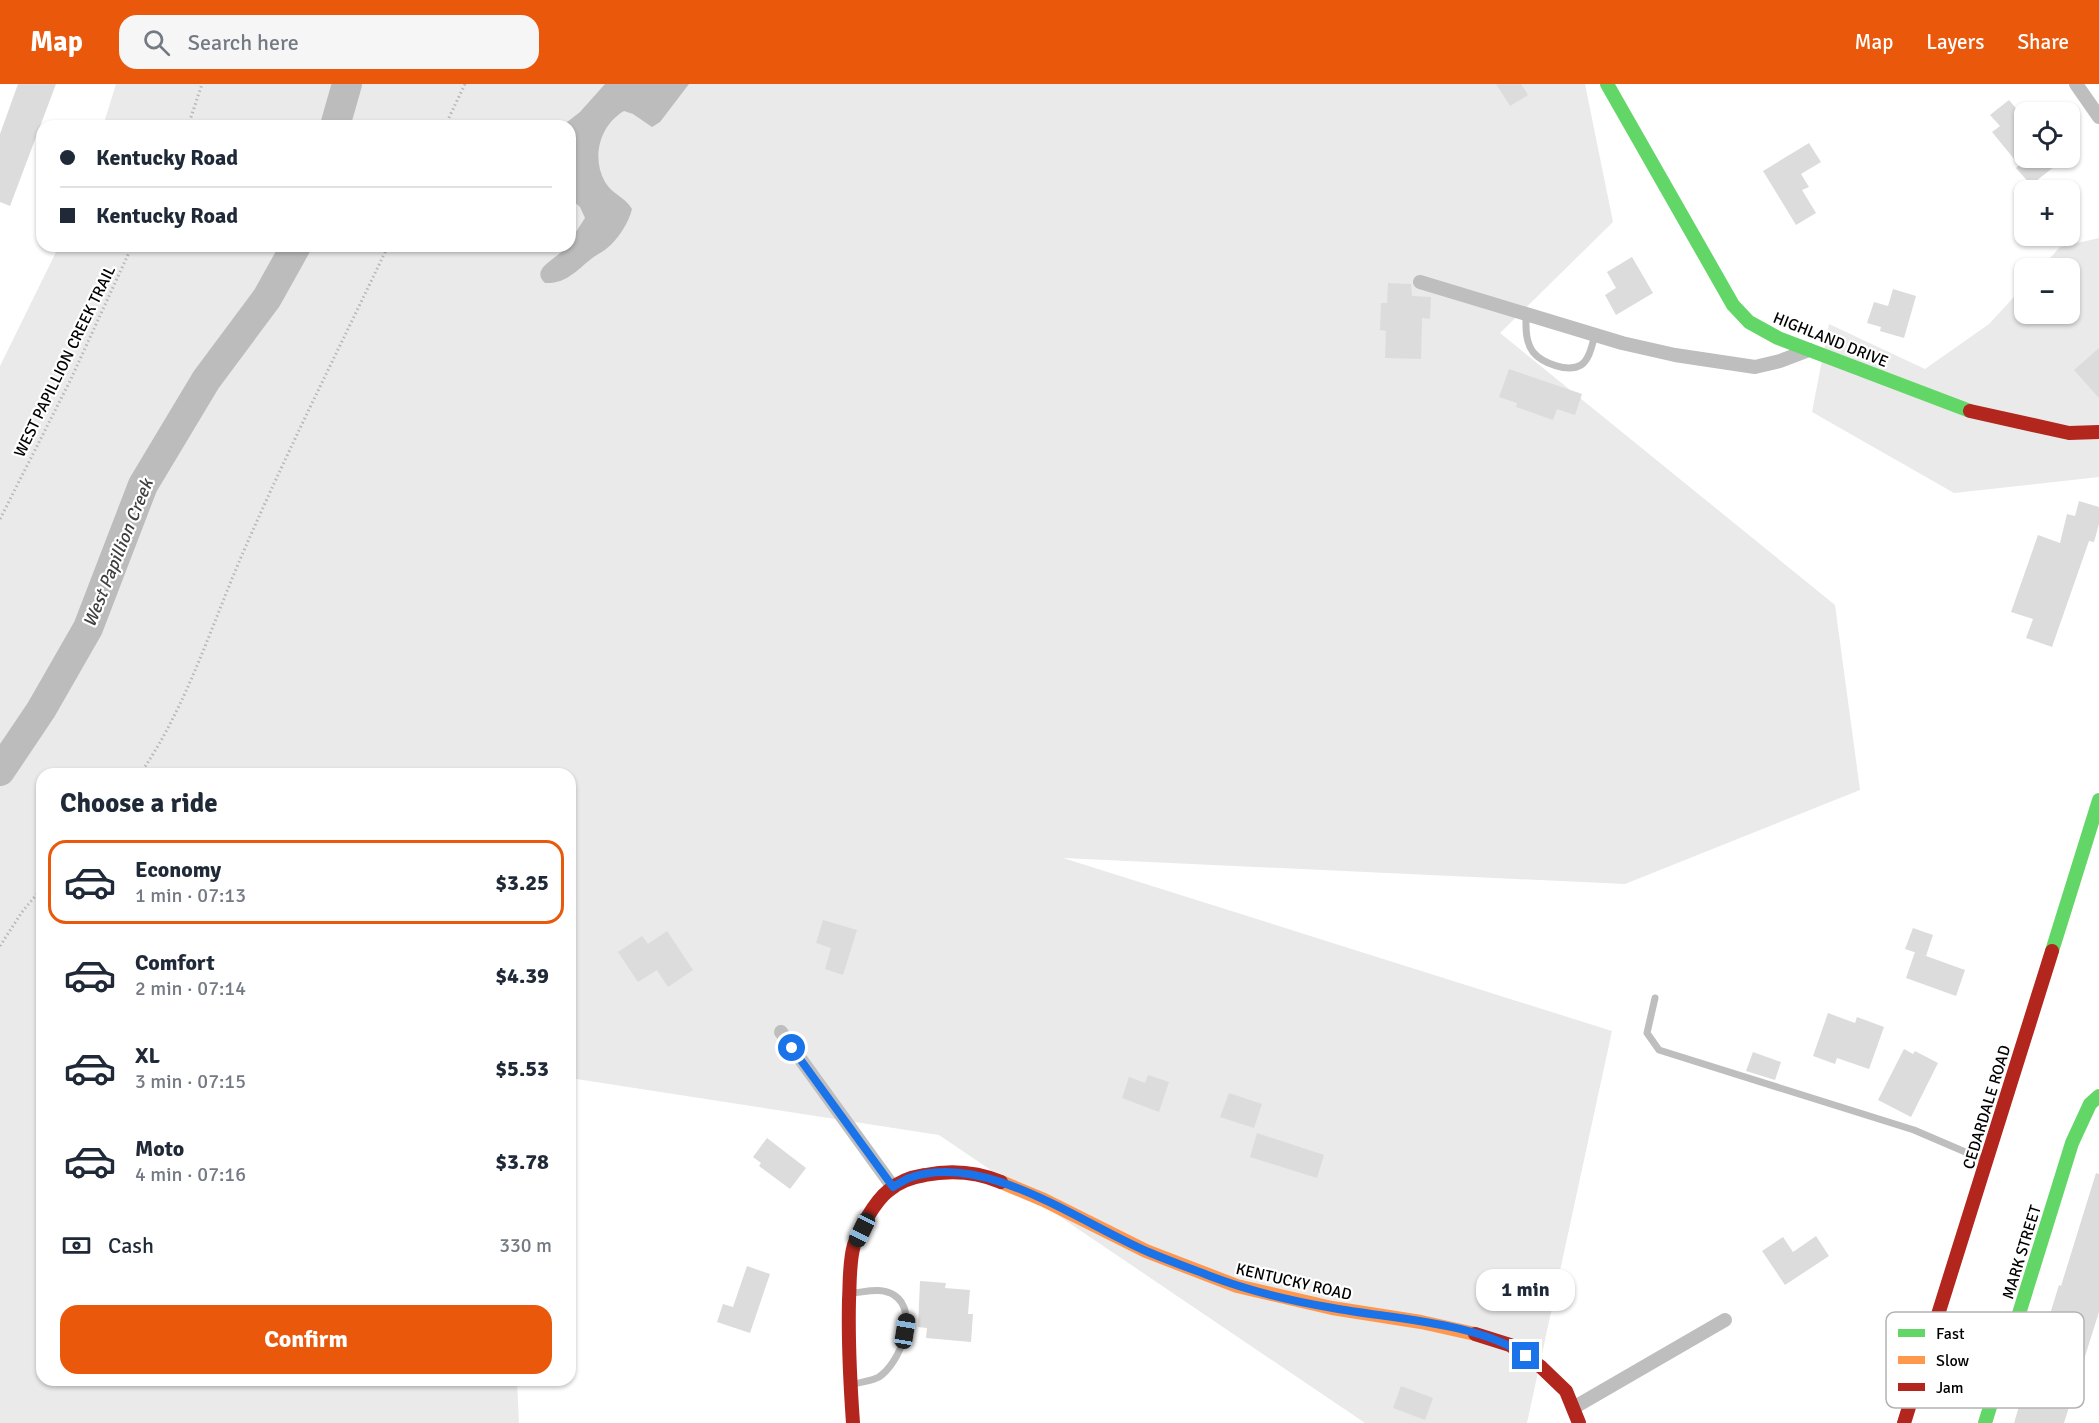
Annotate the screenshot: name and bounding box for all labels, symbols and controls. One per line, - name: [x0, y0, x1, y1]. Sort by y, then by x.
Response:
- search box: [119, 15, 539, 69]
- text: Map: [30, 25, 83, 59]
- icon: search: [140, 26, 173, 59]
- text: Search here: [188, 29, 299, 56]
- text: Map: [1855, 29, 1893, 55]
- text: Layers: [1926, 29, 1984, 55]
- text: Share: [2017, 29, 2069, 55]
- map controls: [2014, 102, 2080, 324]
- button: locate: [2014, 102, 2080, 168]
- text: Kentucky Road: [96, 144, 238, 171]
- button: +: [2014, 180, 2080, 246]
- text: Kentucky Road: [96, 202, 238, 229]
- button: −: [2014, 258, 2080, 324]
- street label: WEST PAPILLION CREEK TRAIL: [10, 262, 120, 461]
- street label: HIGHLAND DRIVE: [1770, 308, 1891, 372]
- water label: West Papillion Creek: [78, 474, 158, 630]
- text: Choose a ride: [60, 787, 218, 820]
- icon: car: [63, 855, 117, 909]
- text: Economy: [135, 856, 221, 883]
- text: $3.25: [495, 869, 549, 896]
- text: 1 min · 07:13: [135, 883, 246, 908]
- icon: car: [63, 948, 117, 1002]
- text: Comfort: [135, 949, 215, 976]
- text: $4.39: [495, 962, 549, 989]
- text: 2 min · 07:14: [135, 976, 246, 1001]
- route start: [778, 1034, 805, 1061]
- icon: car: [63, 1041, 117, 1095]
- text: XL: [135, 1042, 160, 1069]
- street label: CEDARDALE ROAD: [1959, 1043, 2015, 1172]
- text: $5.53: [495, 1055, 549, 1082]
- text: 3 min · 07:15: [135, 1069, 246, 1094]
- icon: car: [63, 1134, 117, 1188]
- text: Moto: [135, 1135, 184, 1162]
- text: $3.78: [495, 1148, 549, 1175]
- text: 4 min · 07:16: [135, 1162, 246, 1187]
- street label: MARK STREET: [1998, 1203, 2046, 1302]
- car: [846, 1210, 878, 1250]
- icon: cash: [60, 1229, 93, 1262]
- text: Cash: [108, 1232, 154, 1259]
- text: 330 m: [499, 1233, 552, 1258]
- street label: KENTUCKY ROAD: [1234, 1259, 1354, 1305]
- callout: 1 min: [1476, 1269, 1576, 1311]
- text: 1 min: [1501, 1277, 1550, 1302]
- button: Confirm: [60, 1305, 552, 1374]
- car: [893, 1312, 917, 1350]
- legend: [1886, 1312, 2084, 1408]
- text: Fast: [1936, 1324, 1965, 1344]
- route end: [1512, 1342, 1539, 1369]
- text: Slow: [1936, 1351, 1970, 1371]
- text: Jam: [1936, 1378, 1964, 1398]

